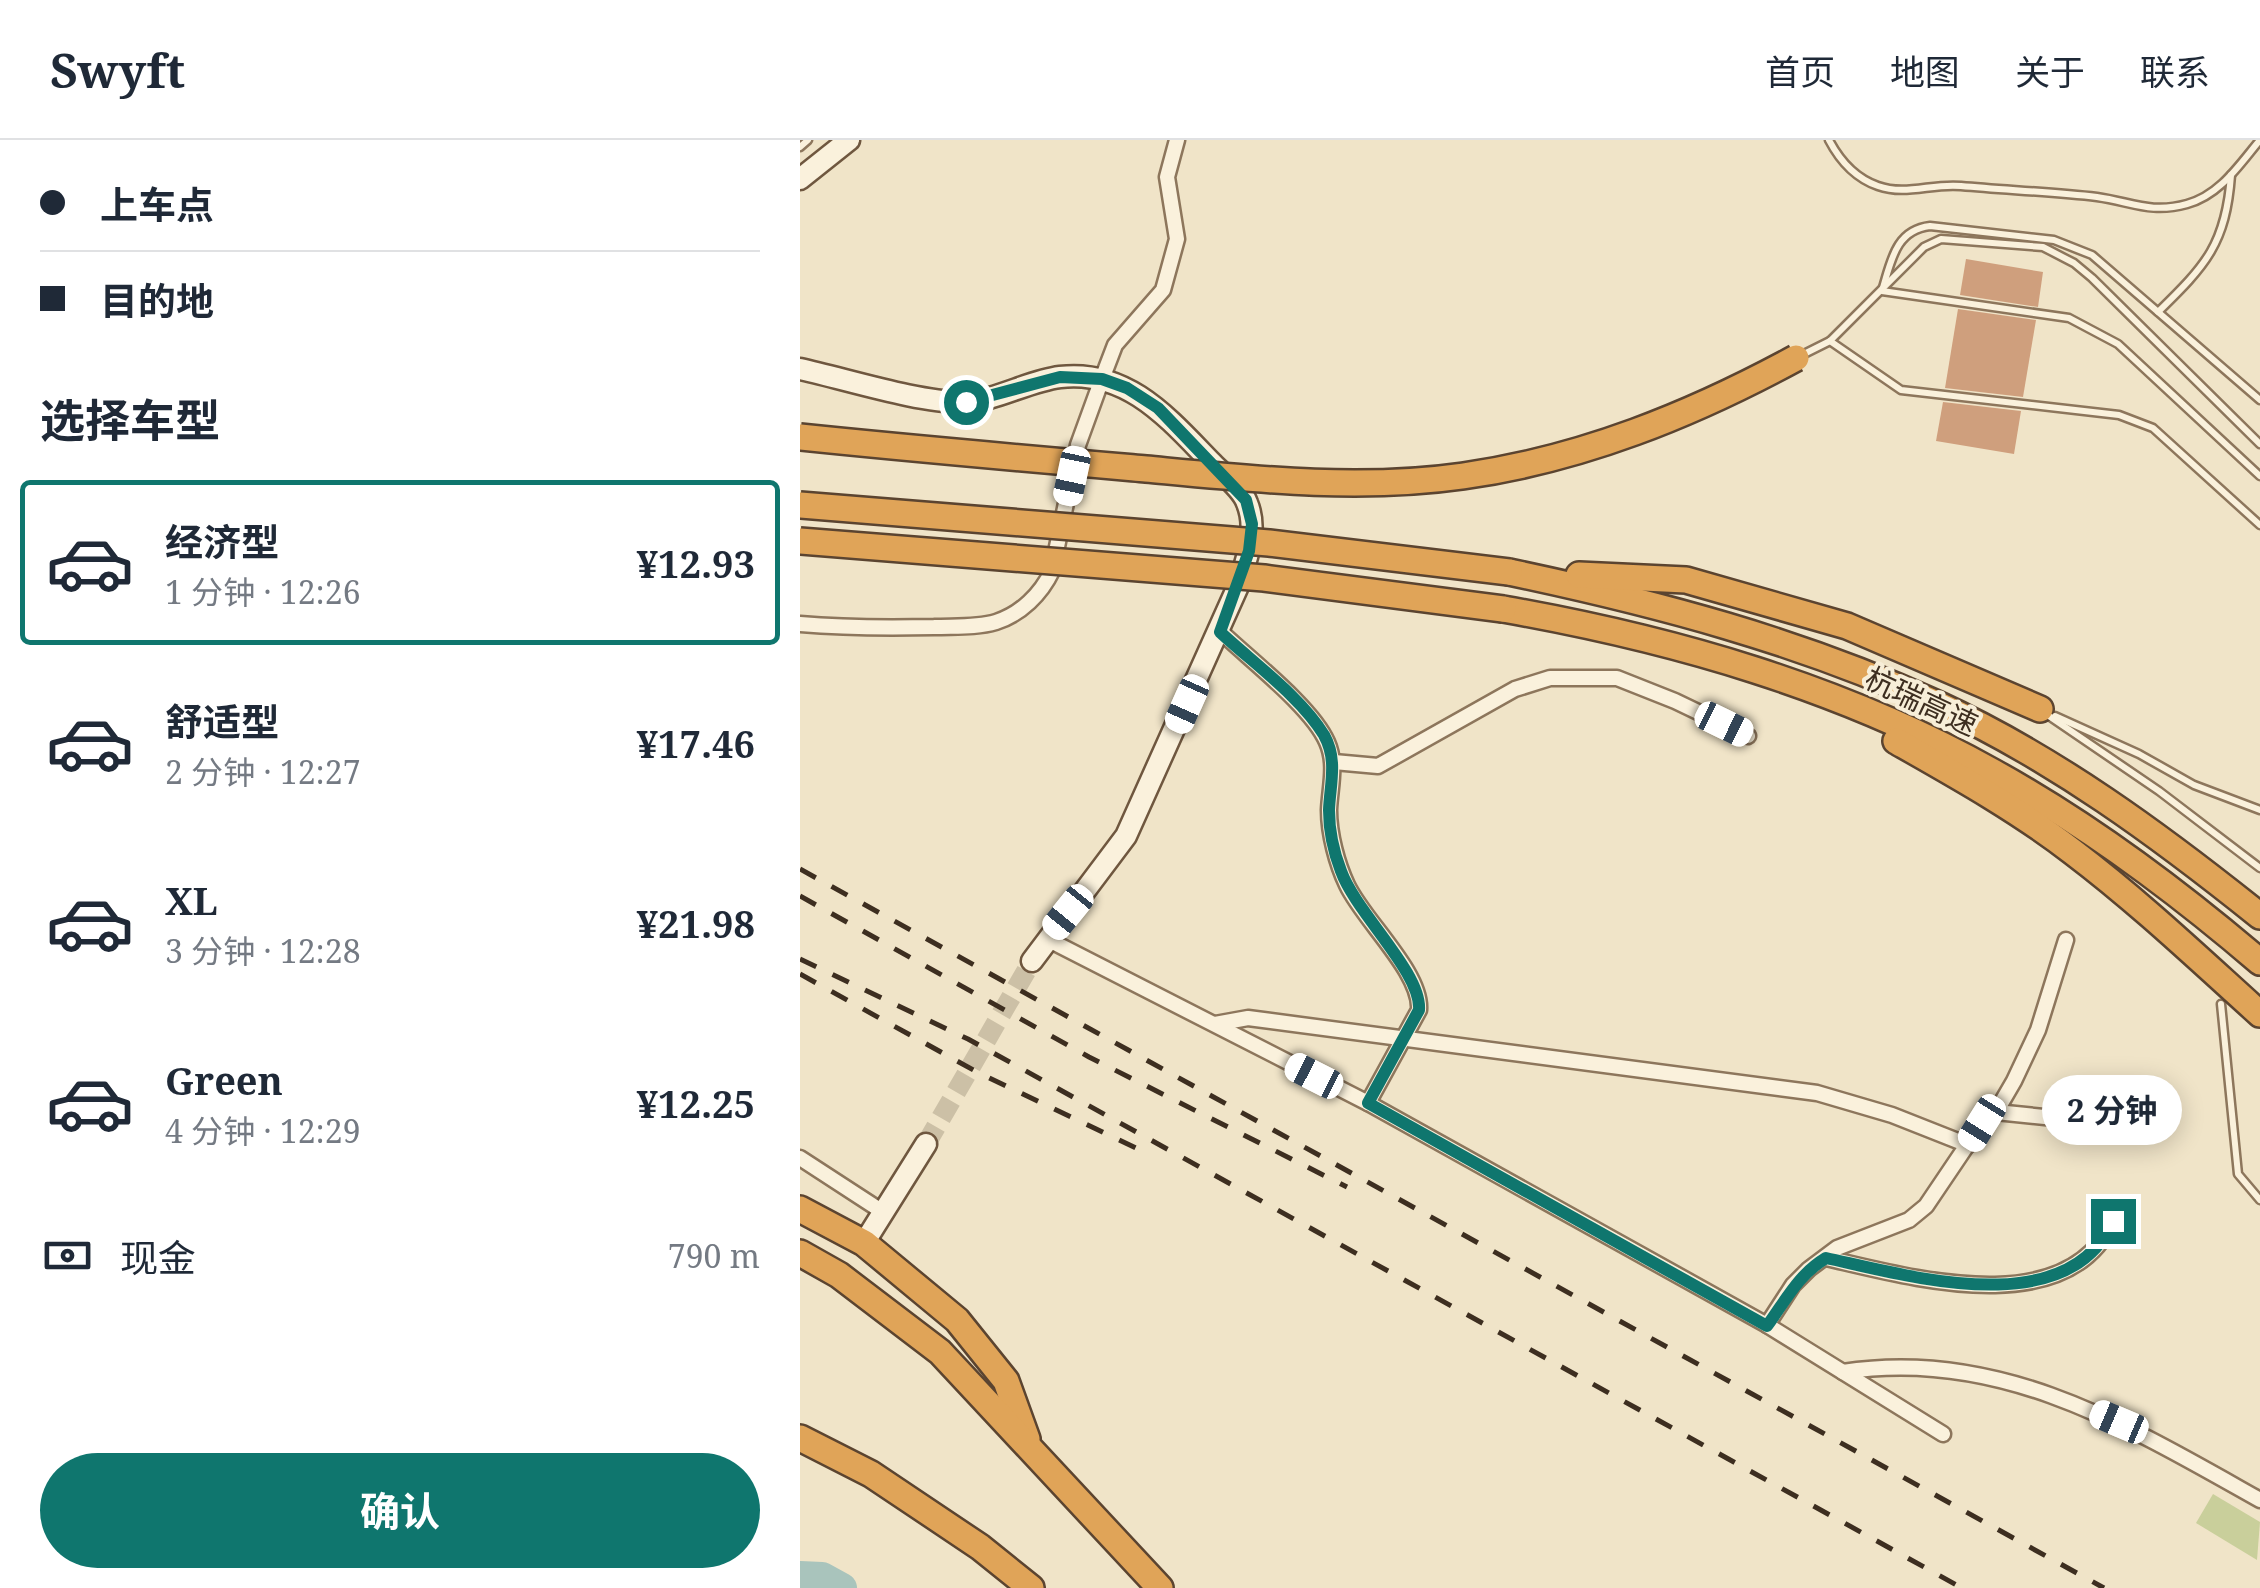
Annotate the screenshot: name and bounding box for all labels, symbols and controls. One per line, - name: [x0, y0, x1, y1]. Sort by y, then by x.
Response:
- text: Swyft: [50, 37, 185, 102]
- text: 首页: [1765, 48, 1835, 95]
- text: 地图: [1890, 48, 1960, 95]
- text: 关于: [2015, 48, 2085, 95]
- text: 联系: [2140, 48, 2210, 95]
- text: 上车点: [100, 178, 214, 230]
- text: 目的地: [100, 274, 214, 326]
- route start: [944, 380, 989, 425]
- text: 选择车型: [40, 389, 220, 450]
- car: [1051, 444, 1093, 508]
- text: 经济型: [165, 515, 279, 567]
- icon: car: [45, 518, 135, 608]
- text: ¥12.93: [636, 537, 755, 589]
- text: 1 分钟 · 12:26: [165, 570, 361, 613]
- street label: 杭瑞高速: [1859, 657, 1985, 745]
- car: [1161, 670, 1213, 738]
- text: 舒适型: [165, 695, 279, 747]
- car: [1690, 697, 1758, 751]
- icon: car: [45, 698, 135, 788]
- text: ¥17.46: [636, 717, 755, 769]
- text: 2 分钟 · 12:27: [165, 750, 361, 793]
- text: XL: [165, 874, 218, 926]
- icon: car: [45, 878, 135, 968]
- car: [1037, 879, 1099, 945]
- text: ¥21.98: [636, 897, 755, 949]
- text: 3 分钟 · 12:28: [165, 929, 361, 972]
- car: [1280, 1049, 1348, 1103]
- text: Green: [165, 1054, 283, 1106]
- icon: car: [45, 1058, 135, 1148]
- callout: 2 分钟: [2043, 1076, 2183, 1146]
- text: ¥12.25: [636, 1077, 755, 1129]
- text: 2 分钟: [2067, 1088, 2157, 1131]
- car: [1953, 1090, 2011, 1156]
- text: 4 分钟 · 12:29: [165, 1109, 361, 1152]
- route end: [2091, 1199, 2136, 1244]
- icon: cash: [40, 1228, 95, 1283]
- text: 现金: [120, 1231, 196, 1283]
- text: 790 m: [668, 1234, 760, 1277]
- car: [2086, 1396, 2152, 1448]
- button: 确认: [40, 1453, 760, 1568]

